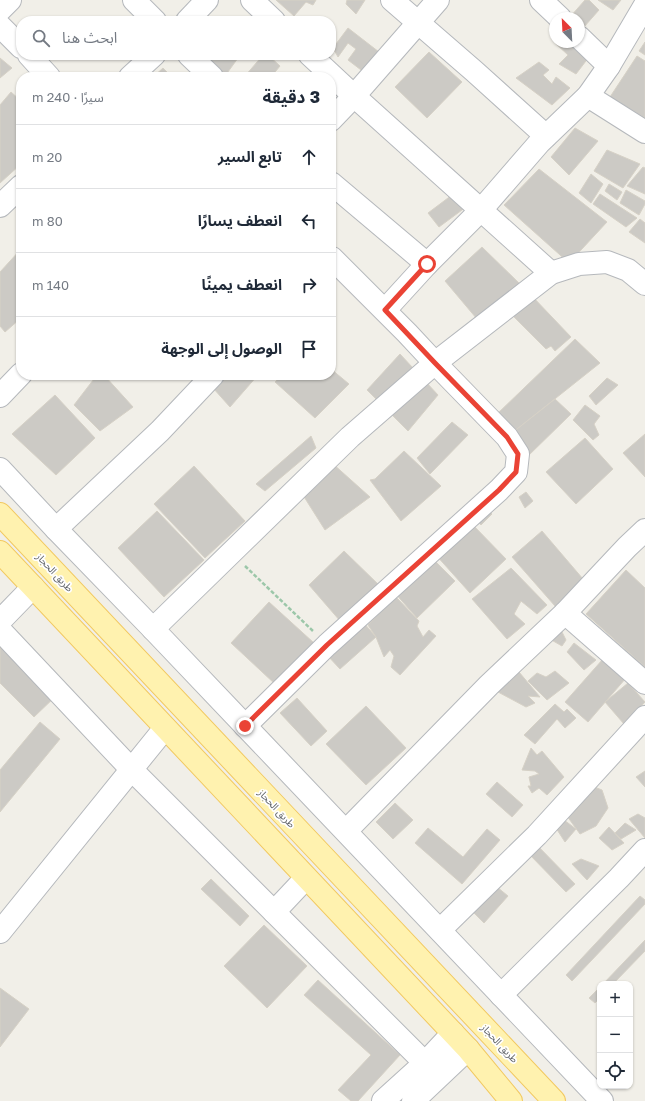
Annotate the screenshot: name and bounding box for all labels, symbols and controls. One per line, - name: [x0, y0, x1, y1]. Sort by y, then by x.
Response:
- north arrow: [549, 12, 585, 48]
- search box: [16, 16, 336, 60]
- icon: search: [30, 27, 52, 49]
- text: ابحث هنا: [62, 28, 117, 46]
- text: 3 دقيقة: [263, 86, 320, 107]
- text: سيرًا · 240 m: [32, 89, 104, 105]
- icon: ahead: [298, 146, 320, 168]
- text: تابع السير: [218, 147, 282, 165]
- text: 20 m: [32, 149, 62, 165]
- icon: left: [298, 210, 320, 232]
- text: انعطف يسارًا: [198, 211, 282, 229]
- text: 80 m: [32, 213, 63, 229]
- route start: [418, 255, 436, 273]
- icon: right: [298, 274, 320, 296]
- text: انعطف يمينًا: [202, 275, 282, 293]
- text: 140 m: [32, 277, 69, 293]
- icon: arrive: [298, 338, 320, 360]
- text: الوصول إلى الوجهة: [161, 339, 282, 357]
- street label: طريق الحجاز: [33, 550, 76, 595]
- route end: [236, 717, 254, 735]
- street label: طريق الحجاز: [255, 786, 298, 831]
- map controls: [597, 981, 633, 1089]
- button: +: [597, 981, 633, 1017]
- button: −: [597, 1017, 633, 1053]
- street label: طريق الحجاز: [478, 1021, 521, 1066]
- button: locate: [597, 1053, 633, 1089]

